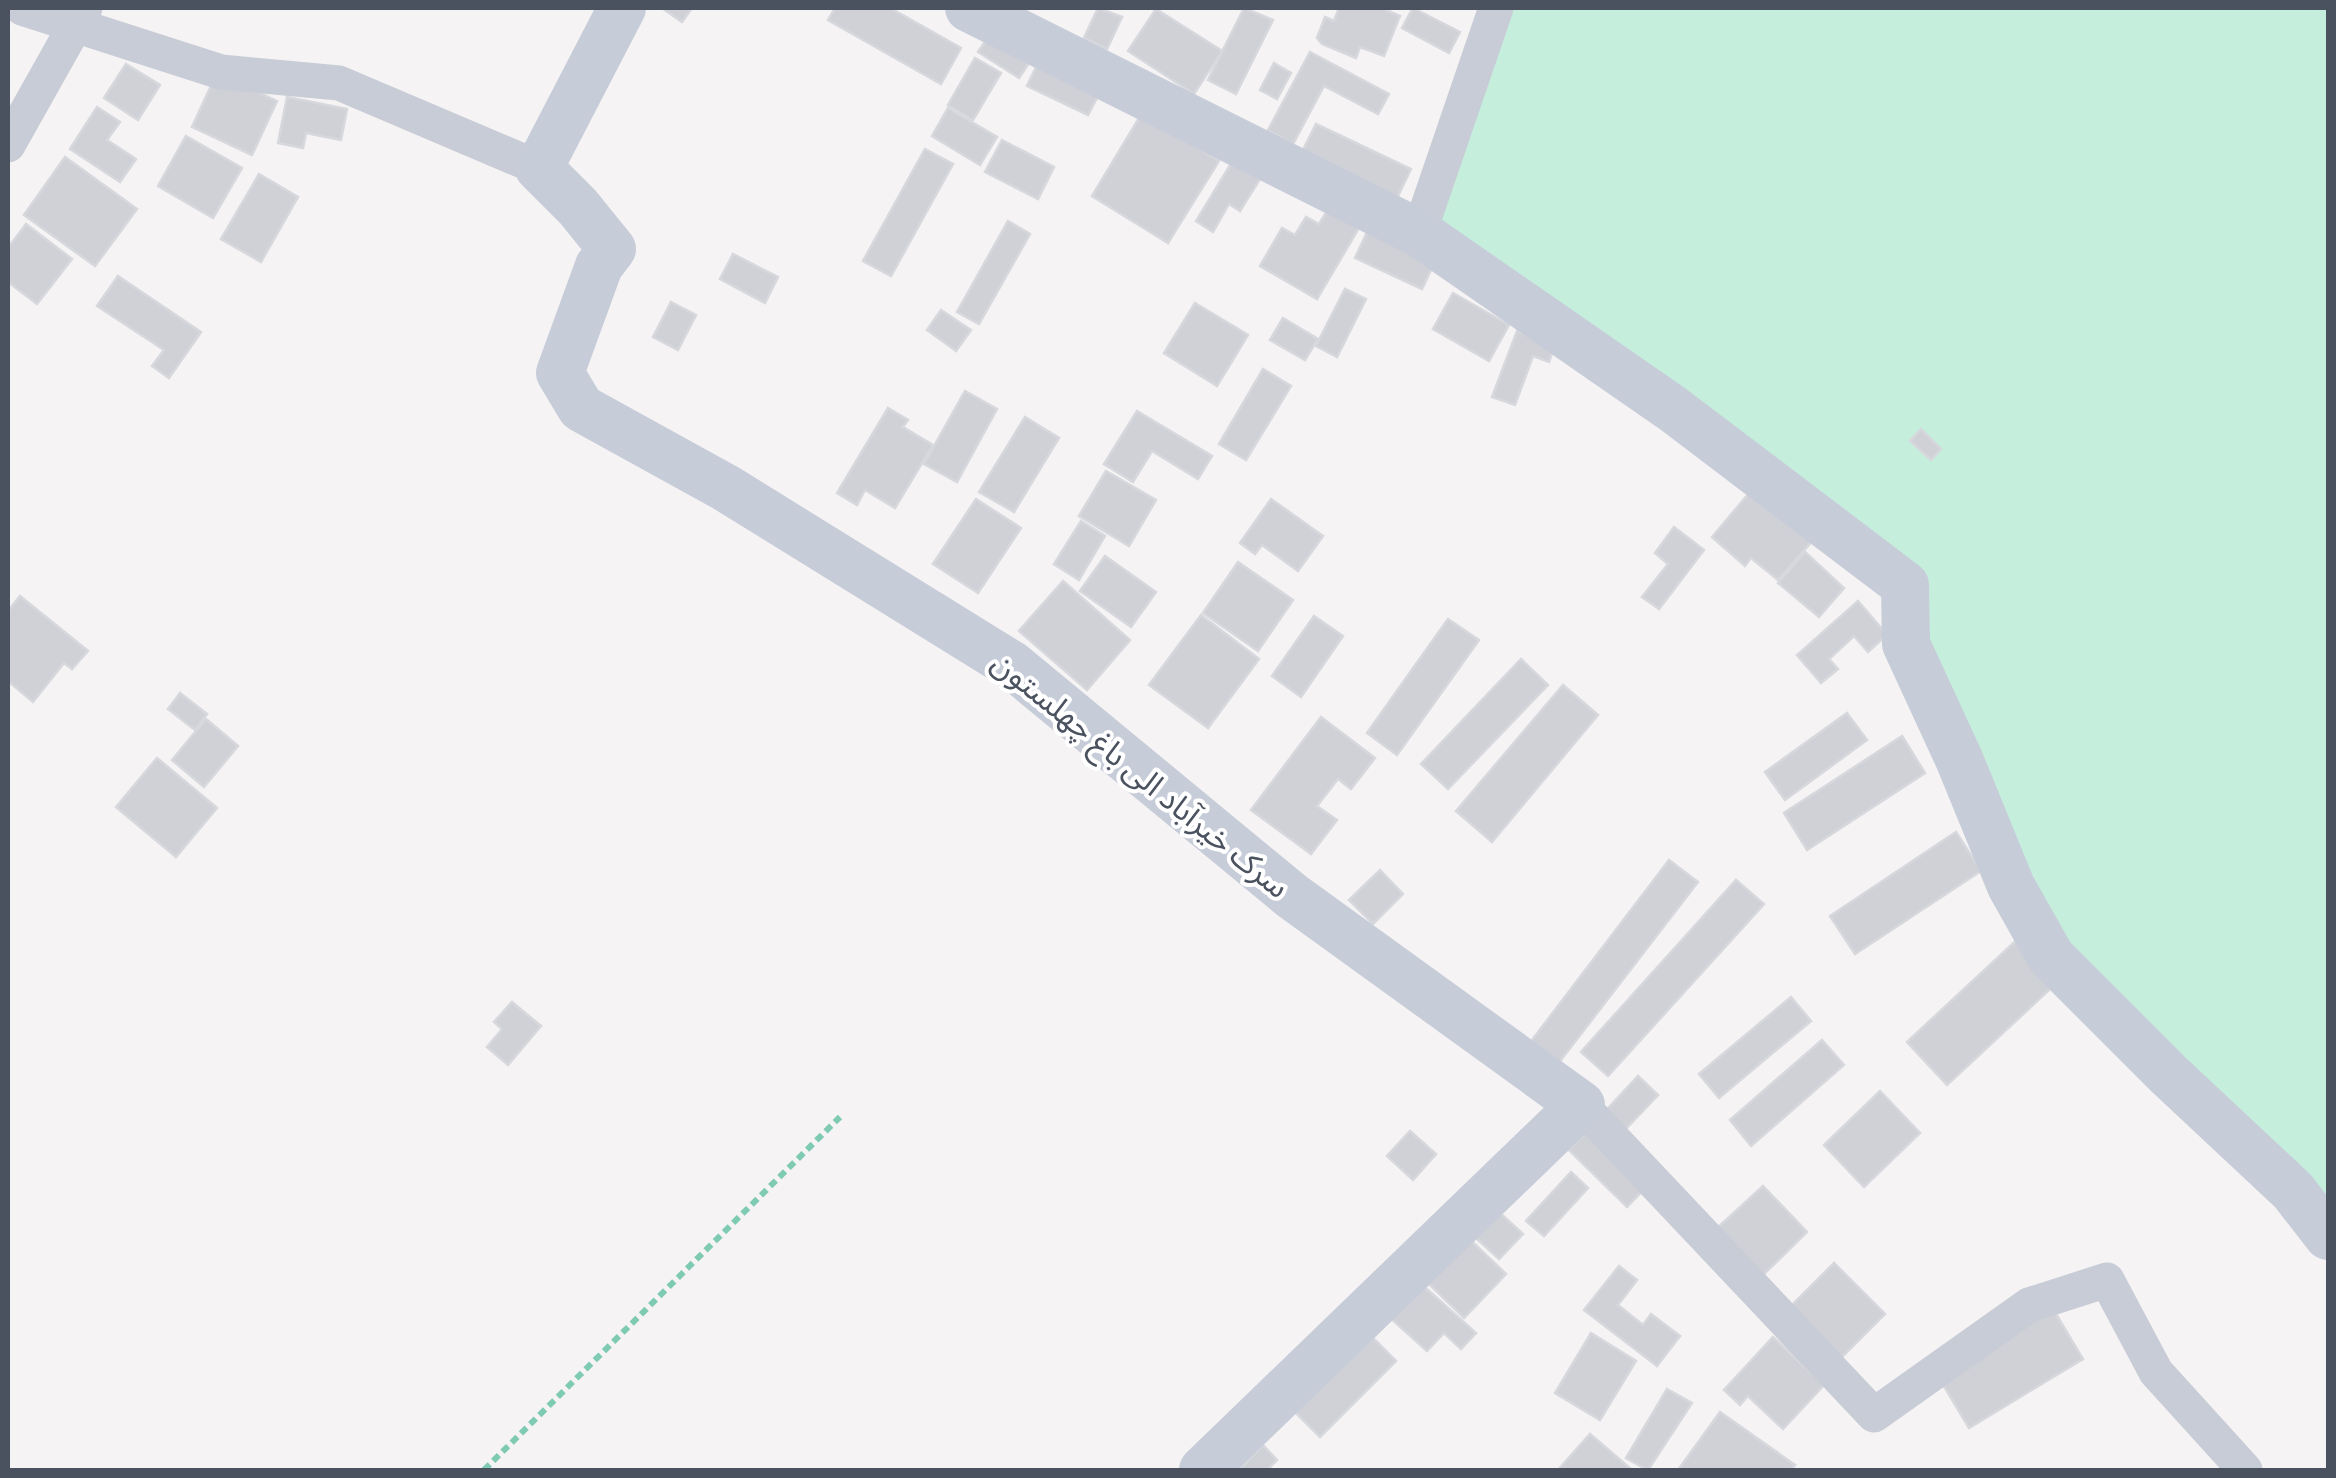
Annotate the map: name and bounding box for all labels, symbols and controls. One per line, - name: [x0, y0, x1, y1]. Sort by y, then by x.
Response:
- street label: سرک خیرآباد الی باغ چهلستون: [981, 642, 1297, 910]

